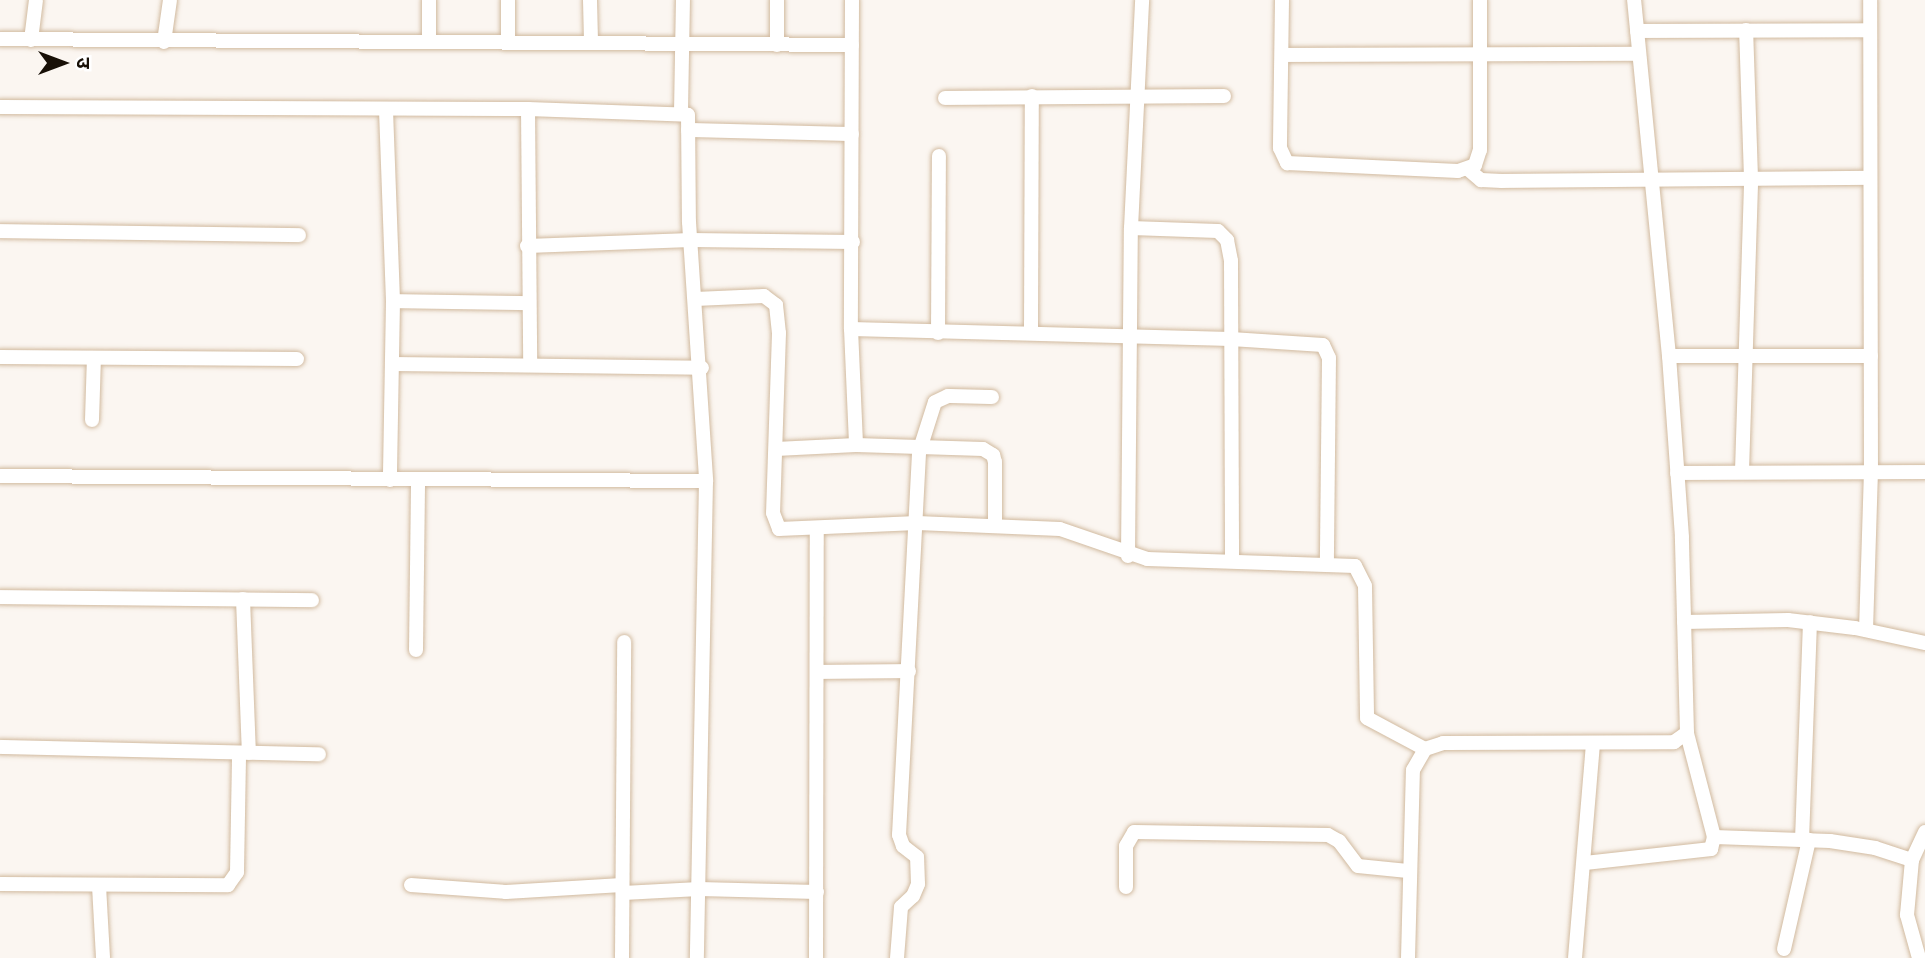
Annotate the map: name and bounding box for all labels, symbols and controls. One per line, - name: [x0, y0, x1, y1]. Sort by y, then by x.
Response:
- north arrow: [28, 28, 98, 98]
- text: उ: [72, 57, 96, 69]

